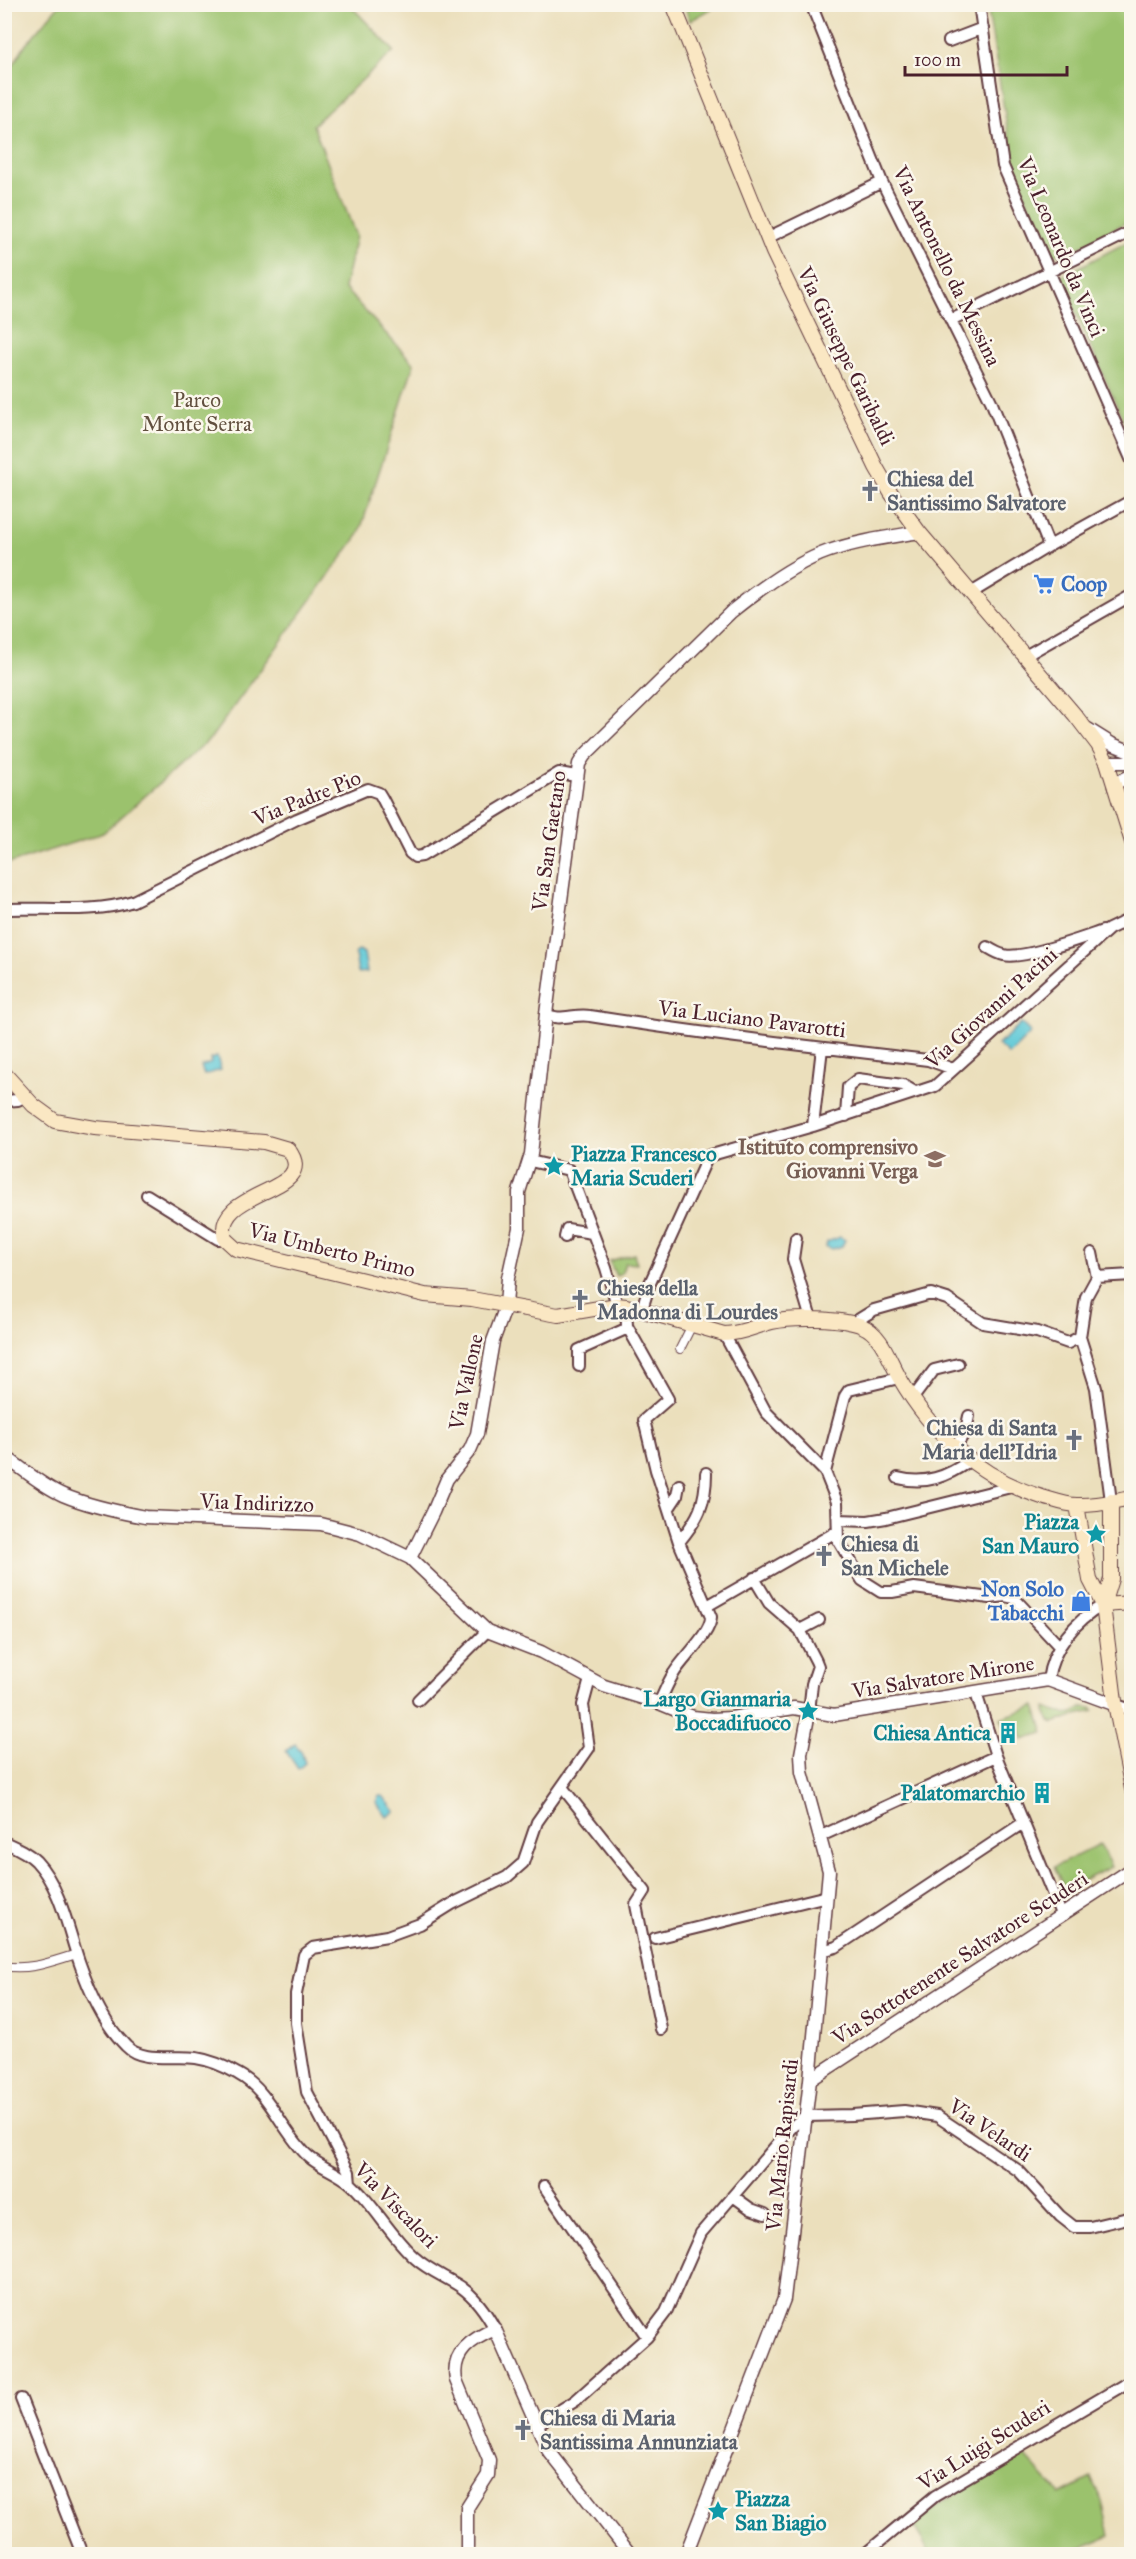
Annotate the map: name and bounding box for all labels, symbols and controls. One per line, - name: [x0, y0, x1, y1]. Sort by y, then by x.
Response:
- scale bar: [905, 39, 1067, 77]
- text: 100 m: [914, 49, 961, 71]
- street label: Via Leonardo da Vinci: [1011, 152, 1111, 341]
- street label: Via Antonello da Messina: [887, 161, 1007, 370]
- street label: Via Giuseppe Garibaldi: [791, 262, 901, 450]
- park label: Parco Monte Serra: [142, 387, 252, 437]
- place label: Chiesa del Santissimo Salvatore: [887, 466, 1066, 516]
- church icon: Chiesa del Santissimo Salvatore: [858, 479, 882, 503]
- place label: Coop: [1061, 571, 1108, 597]
- supermarket icon: Coop: [1032, 572, 1056, 596]
- street label: Via Padre Pio: [248, 764, 365, 832]
- street label: Via San Gaetano: [526, 769, 572, 914]
- street label: Via Giovanni Pacini: [919, 941, 1063, 1075]
- street label: Via Luciano Pavarotti: [656, 994, 848, 1043]
- place label: Istituto comprensivo Giovanni Verga: [738, 1134, 919, 1184]
- place label: Piazza Francesco Maria Scuderi: [571, 1141, 717, 1191]
- school or university icon: Istituto comprensivo Giovanni Verga: [923, 1147, 947, 1171]
- place icon: Piazza Francesco Maria Scuderi: [542, 1154, 566, 1178]
- street label: Via Umberto Primo: [245, 1216, 418, 1283]
- place label: Chiesa della Madonna di Lourdes: [597, 1275, 778, 1325]
- church icon: Chiesa della Madonna di Lourdes: [568, 1288, 592, 1312]
- street label: Via Vallone: [443, 1331, 489, 1433]
- place label: Chiesa di Santa Maria dell'Idria: [922, 1415, 1058, 1465]
- church icon: Chiesa di Santa Maria dell'Idria: [1062, 1428, 1086, 1452]
- street label: Via Indirizzo: [198, 1488, 315, 1518]
- place label: Piazza San Mauro: [982, 1509, 1080, 1559]
- place icon: Piazza San Mauro: [1084, 1522, 1108, 1546]
- place label: Chiesa di San Michele: [841, 1531, 949, 1581]
- church icon: Chiesa di San Michele: [812, 1544, 836, 1568]
- place label: Non Solo Tabacchi: [981, 1576, 1064, 1626]
- shop icon: Non Solo Tabacchi: [1069, 1589, 1093, 1613]
- street label: Via Salvatore Mirone: [849, 1650, 1036, 1704]
- place label: Largo Gianmaria Boccadifuoco: [643, 1686, 792, 1736]
- place icon: Largo Gianmaria Boccadifuoco: [796, 1699, 820, 1723]
- place label: Chiesa Antica: [873, 1720, 992, 1746]
- building icon: Chiesa Antica: [996, 1721, 1020, 1745]
- place label: Palatomarchio: [901, 1780, 1025, 1806]
- building icon: Palatomarchio: [1030, 1781, 1054, 1805]
- street label: Via Sottotenente Salvatore Scuderi: [826, 1865, 1093, 2051]
- street label: Via Mario Rapisardi: [760, 2057, 804, 2234]
- street label: Via Velardi: [943, 2092, 1037, 2167]
- street label: Via Viscalori: [348, 2156, 444, 2254]
- street label: Via Luigi Scuderi: [912, 2394, 1055, 2497]
- place label: Chiesa di Maria Santissima Annunziata: [540, 2405, 739, 2455]
- church icon: Chiesa di Maria Santissima Annunziata: [511, 2418, 535, 2442]
- place label: Piazza San Biagio: [735, 2486, 827, 2536]
- place icon: Piazza San Biagio: [706, 2499, 730, 2523]

